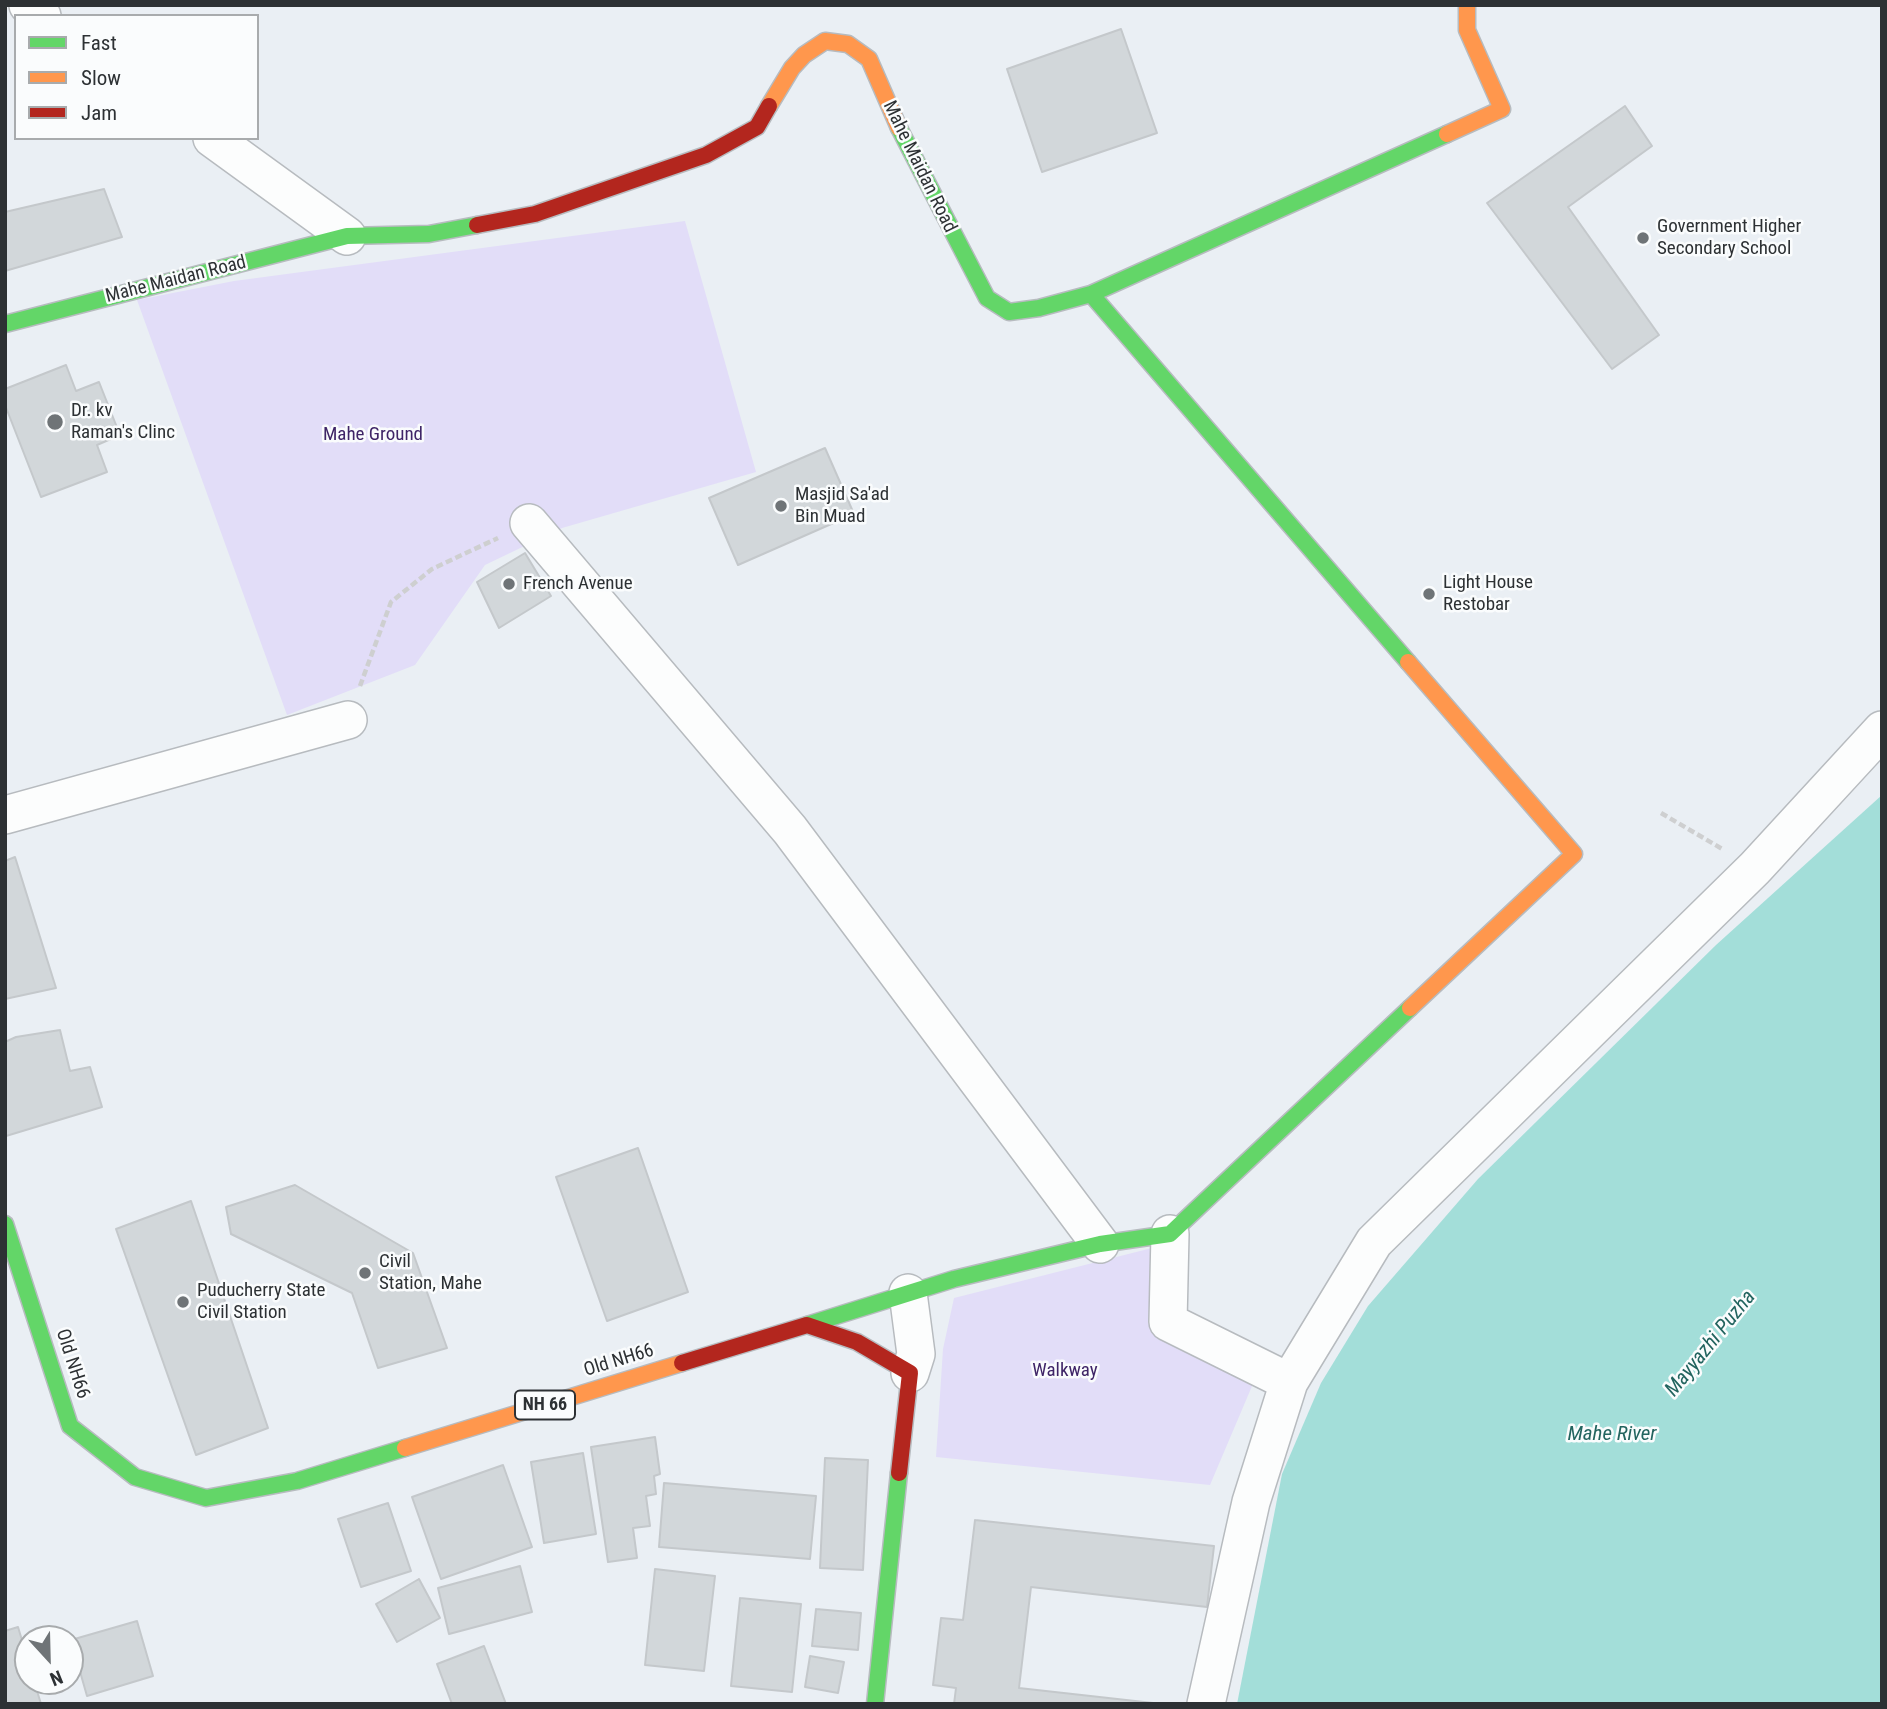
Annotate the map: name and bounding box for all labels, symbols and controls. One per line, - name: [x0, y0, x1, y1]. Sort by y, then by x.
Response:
- legend: [14, 14, 259, 140]
- text: Fast: [81, 31, 117, 55]
- text: Slow: [81, 66, 121, 90]
- street label: Mahe Maidan Road: [877, 97, 961, 237]
- text: Jam: [81, 101, 117, 125]
- place label: Government Higher Secondary School: [1657, 216, 1801, 260]
- marker: Government Higher Secondary School: [1635, 230, 1651, 246]
- street label: Mahe Maidan Road: [103, 252, 249, 308]
- place label: Dr. kv Raman's Clinc: [71, 400, 175, 444]
- marker: Dr. kv Raman's Clinc: [45, 412, 65, 432]
- park label: Mahe Ground: [323, 424, 423, 446]
- place label: Masjid Sa'ad Bin Muad: [795, 484, 889, 528]
- marker: Masjid Sa'ad Bin Muad: [773, 498, 789, 514]
- place label: Light House Restobar: [1443, 572, 1533, 616]
- place label: French Avenue: [523, 573, 633, 595]
- marker: French Avenue: [501, 576, 517, 592]
- marker: Light House Restobar: [1421, 586, 1437, 602]
- place label: Civil Station, Mahe: [379, 1251, 482, 1295]
- marker: Civil Station, Mahe: [357, 1265, 373, 1281]
- place label: Puducherry State Civil Station: [197, 1280, 325, 1324]
- water label: Mayyazhi Puzha: [1660, 1286, 1762, 1402]
- marker: Puducherry State Civil Station: [175, 1294, 191, 1310]
- street label: Old NH66: [50, 1326, 94, 1402]
- street label: Old NH66: [581, 1340, 657, 1382]
- park label: Walkway: [1032, 1360, 1098, 1382]
- road number: NH 66: [515, 1390, 575, 1420]
- water label: Mahe River: [1567, 1422, 1657, 1448]
- north arrow: [14, 1625, 84, 1695]
- text: N: [47, 1665, 66, 1691]

